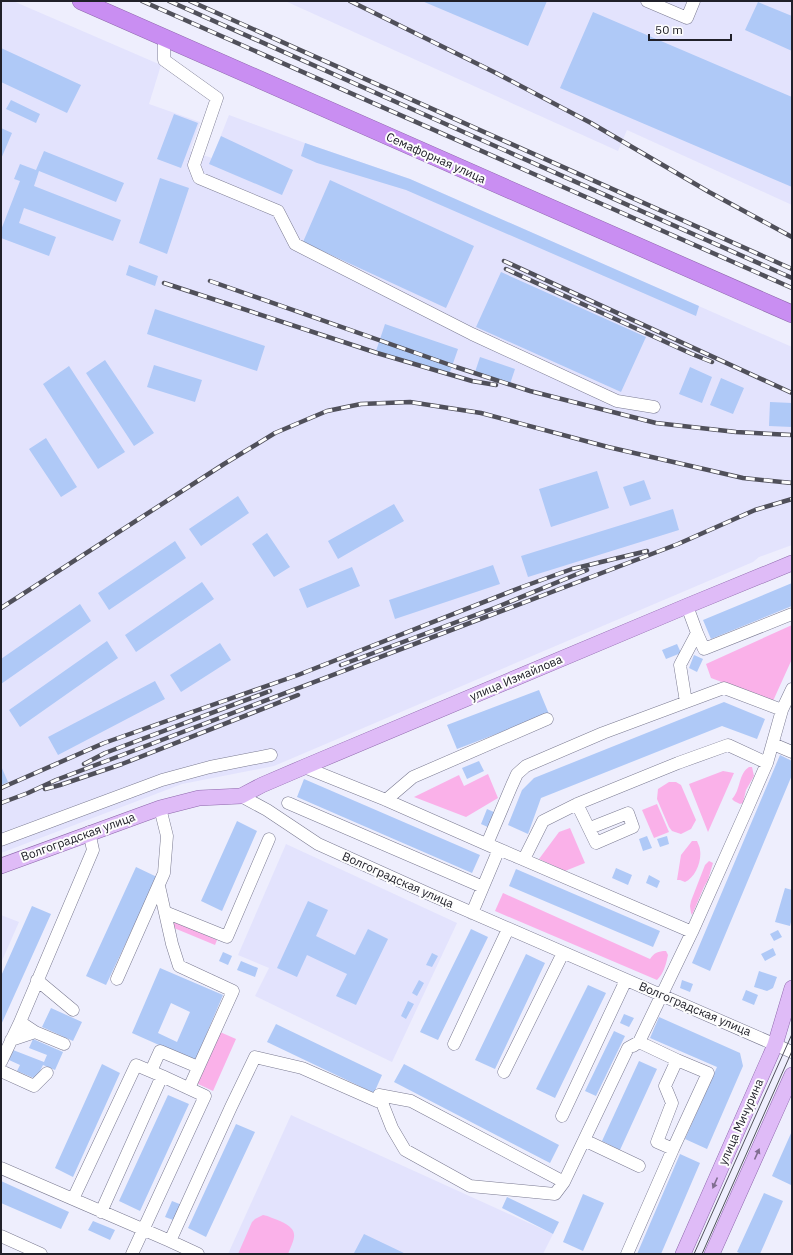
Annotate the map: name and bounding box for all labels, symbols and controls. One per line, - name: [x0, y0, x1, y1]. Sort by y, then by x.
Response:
- scale bar: [649, 16, 731, 42]
- text: 50 m: [655, 22, 683, 37]
- street label: Семафорная улица: [384, 129, 489, 186]
- street label: улица Измайлова: [467, 651, 565, 704]
- street label: Волгоградская улица: [19, 809, 138, 864]
- street label: Волгоградская улица: [340, 848, 457, 911]
- street label: Волгоградская улица: [637, 978, 754, 1039]
- street label: улица Мичурина: [715, 1076, 767, 1167]
- one-way arrow: [754, 1148, 760, 1160]
- one-way arrow: [711, 1177, 717, 1189]

